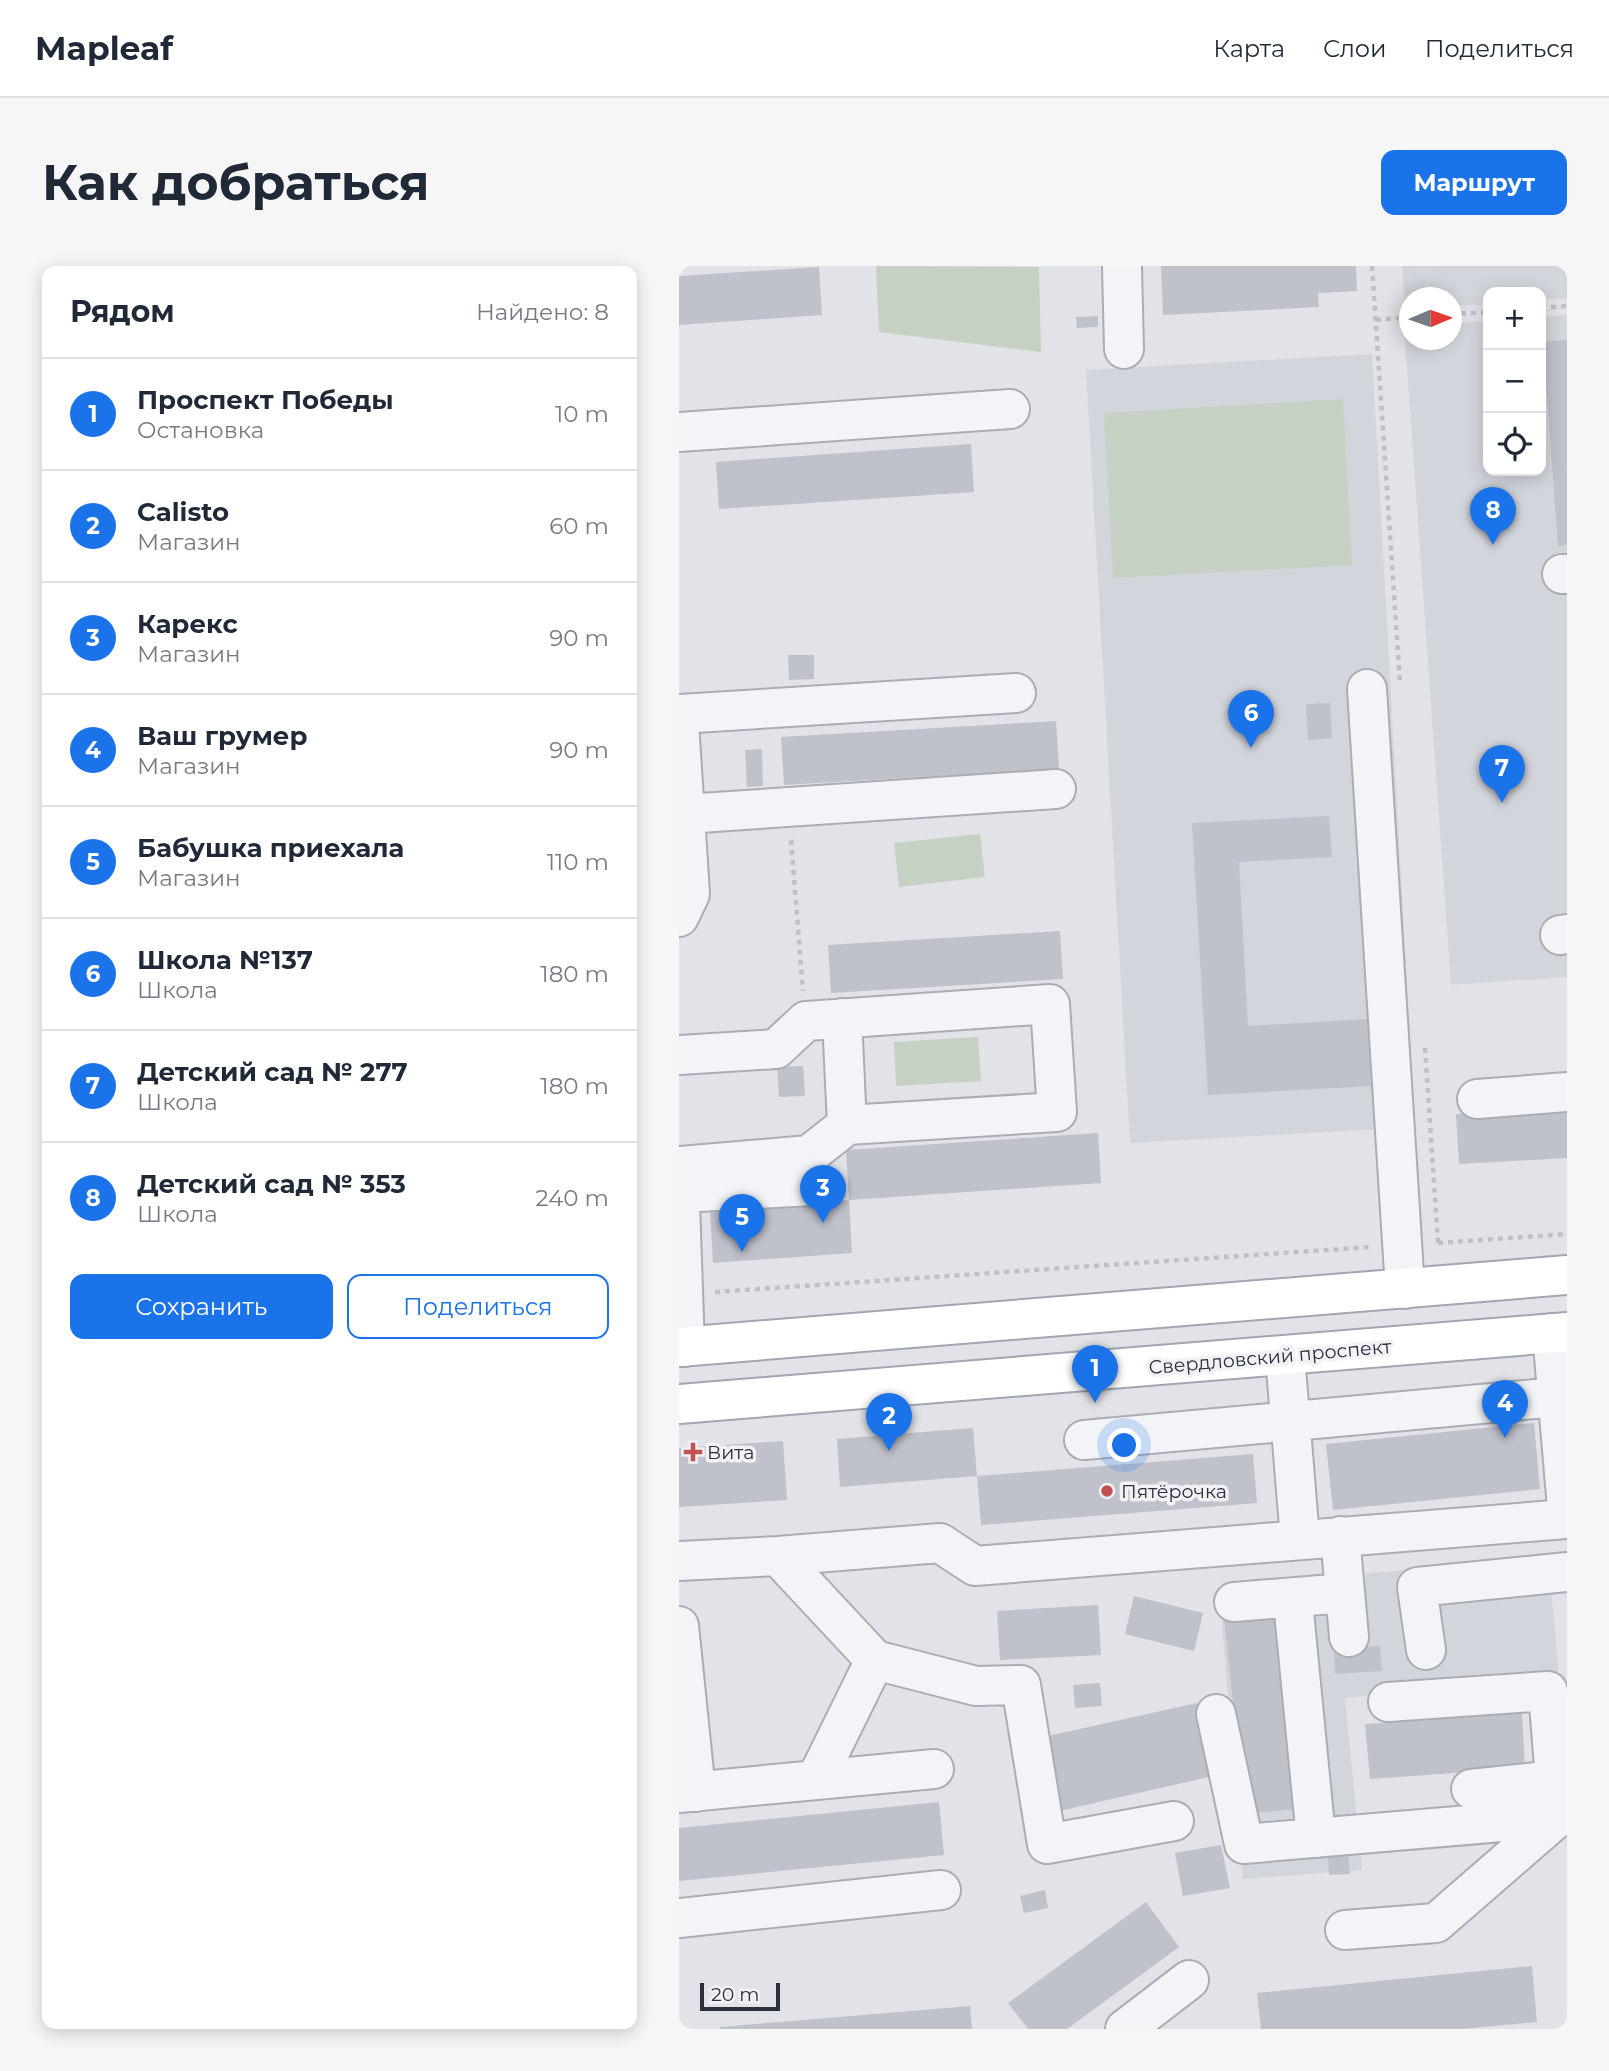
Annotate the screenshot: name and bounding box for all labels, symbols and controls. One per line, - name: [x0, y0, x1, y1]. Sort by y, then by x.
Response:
- text: Mapleaf: [35, 28, 173, 68]
- text: Карта: [1213, 34, 1285, 63]
- text: Слои: [1323, 34, 1387, 63]
- text: Поделиться: [1425, 34, 1574, 63]
- button: Маршрут: [1381, 150, 1567, 215]
- text: Как добраться: [42, 153, 430, 212]
- north arrow: [1399, 287, 1462, 350]
- map controls: [1483, 287, 1546, 476]
- button: +: [1483, 287, 1546, 350]
- text: Рядом: [70, 293, 175, 330]
- text: Найдено: 8: [476, 298, 609, 326]
- button: −: [1483, 350, 1546, 413]
- text: Проспект Победы: [137, 384, 394, 416]
- text: 1: [88, 400, 98, 428]
- text: 10 m: [555, 400, 609, 428]
- button: locate: [1483, 413, 1546, 476]
- text: Остановка: [137, 416, 264, 444]
- pin: 8: [1470, 487, 1516, 545]
- text: Calisto: [137, 496, 229, 528]
- text: 2: [86, 512, 100, 540]
- text: 60 m: [549, 512, 609, 540]
- text: Магазин: [137, 528, 241, 556]
- text: Карекс: [137, 608, 238, 640]
- text: 3: [86, 624, 100, 652]
- text: 90 m: [549, 624, 609, 652]
- text: Магазин: [137, 640, 241, 668]
- pin: 6: [1228, 690, 1274, 748]
- text: Ваш грумер: [137, 720, 308, 752]
- text: 4: [85, 736, 101, 764]
- text: 90 m: [549, 736, 609, 764]
- pin: 7: [1479, 745, 1525, 803]
- text: Магазин: [137, 752, 241, 780]
- text: Бабушка приехала: [137, 832, 404, 864]
- text: 5: [86, 848, 100, 876]
- text: 110 m: [547, 848, 609, 876]
- text: Магазин: [137, 864, 241, 892]
- text: Школа №137: [137, 944, 313, 976]
- text: 6: [86, 960, 100, 988]
- text: 180 m: [540, 960, 609, 988]
- text: Школа: [137, 976, 218, 1004]
- text: Детский сад № 277: [137, 1056, 408, 1088]
- text: 7: [86, 1072, 100, 1100]
- text: 180 m: [540, 1072, 609, 1100]
- text: Школа: [137, 1088, 218, 1116]
- pin: 3: [800, 1165, 846, 1223]
- text: Детский сад № 353: [137, 1168, 406, 1200]
- text: 8: [85, 1184, 101, 1212]
- text: 240 m: [536, 1184, 609, 1212]
- pin: 5: [719, 1194, 765, 1252]
- text: Школа: [137, 1200, 218, 1228]
- button: Сохранить: [70, 1274, 333, 1339]
- button: Поделиться: [347, 1274, 609, 1339]
- street label: Свердловский проспект: [1148, 1335, 1392, 1379]
- pin: 1: [1072, 1345, 1118, 1403]
- pin: 4: [1482, 1380, 1528, 1438]
- pin: 2: [866, 1393, 912, 1451]
- your location: [1107, 1428, 1141, 1462]
- place label: Вита: [707, 1441, 754, 1464]
- marker: Вита: [685, 1444, 701, 1460]
- place label: Пятёрочка: [1121, 1480, 1227, 1503]
- marker: Пятёрочка: [1099, 1483, 1115, 1499]
- scale bar: [700, 1980, 781, 2012]
- text: 20 m: [711, 1983, 759, 2006]

